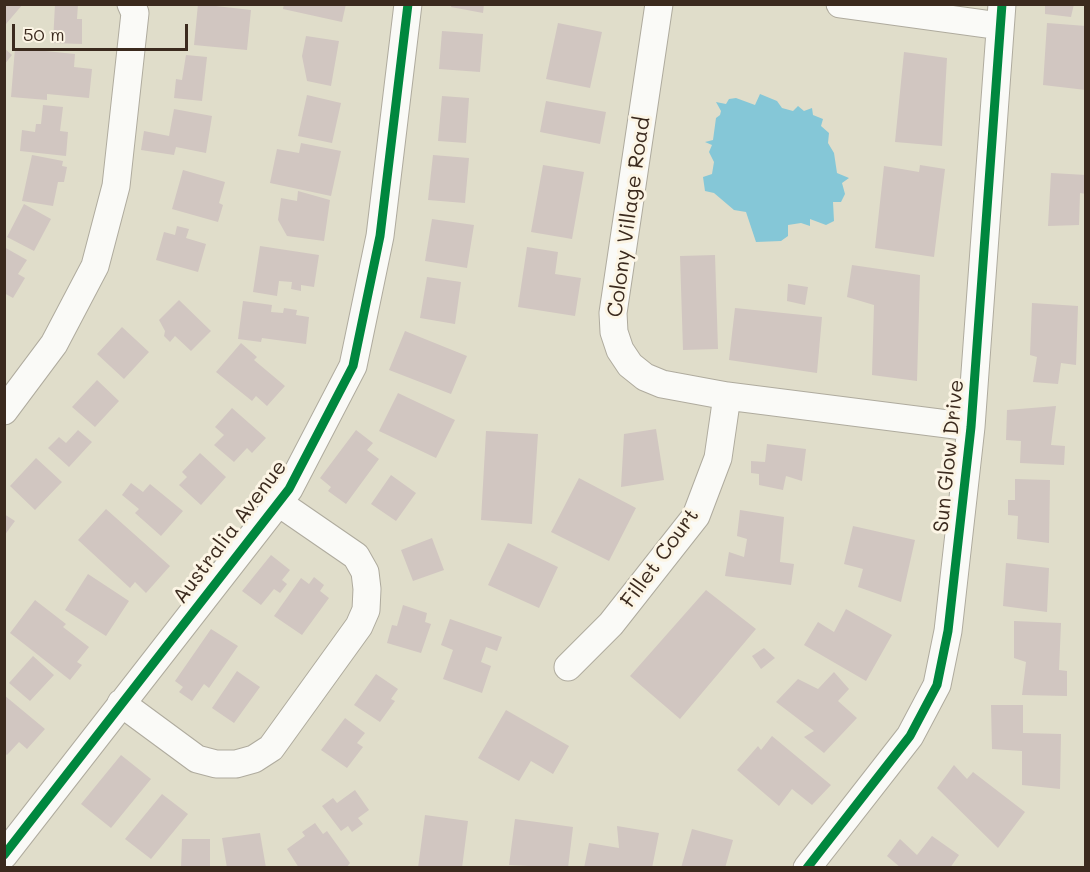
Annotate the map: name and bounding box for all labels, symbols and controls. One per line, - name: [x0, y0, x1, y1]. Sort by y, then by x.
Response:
- scale bar: [15, 12, 190, 50]
- text: 50 m: [23, 22, 65, 46]
- street label: Colony Village Road: [602, 115, 656, 319]
- street label: Sun Glow Drive: [928, 378, 970, 534]
- street label: Australia Avenue: [168, 455, 292, 609]
- street label: Fillet Court: [616, 504, 704, 612]

